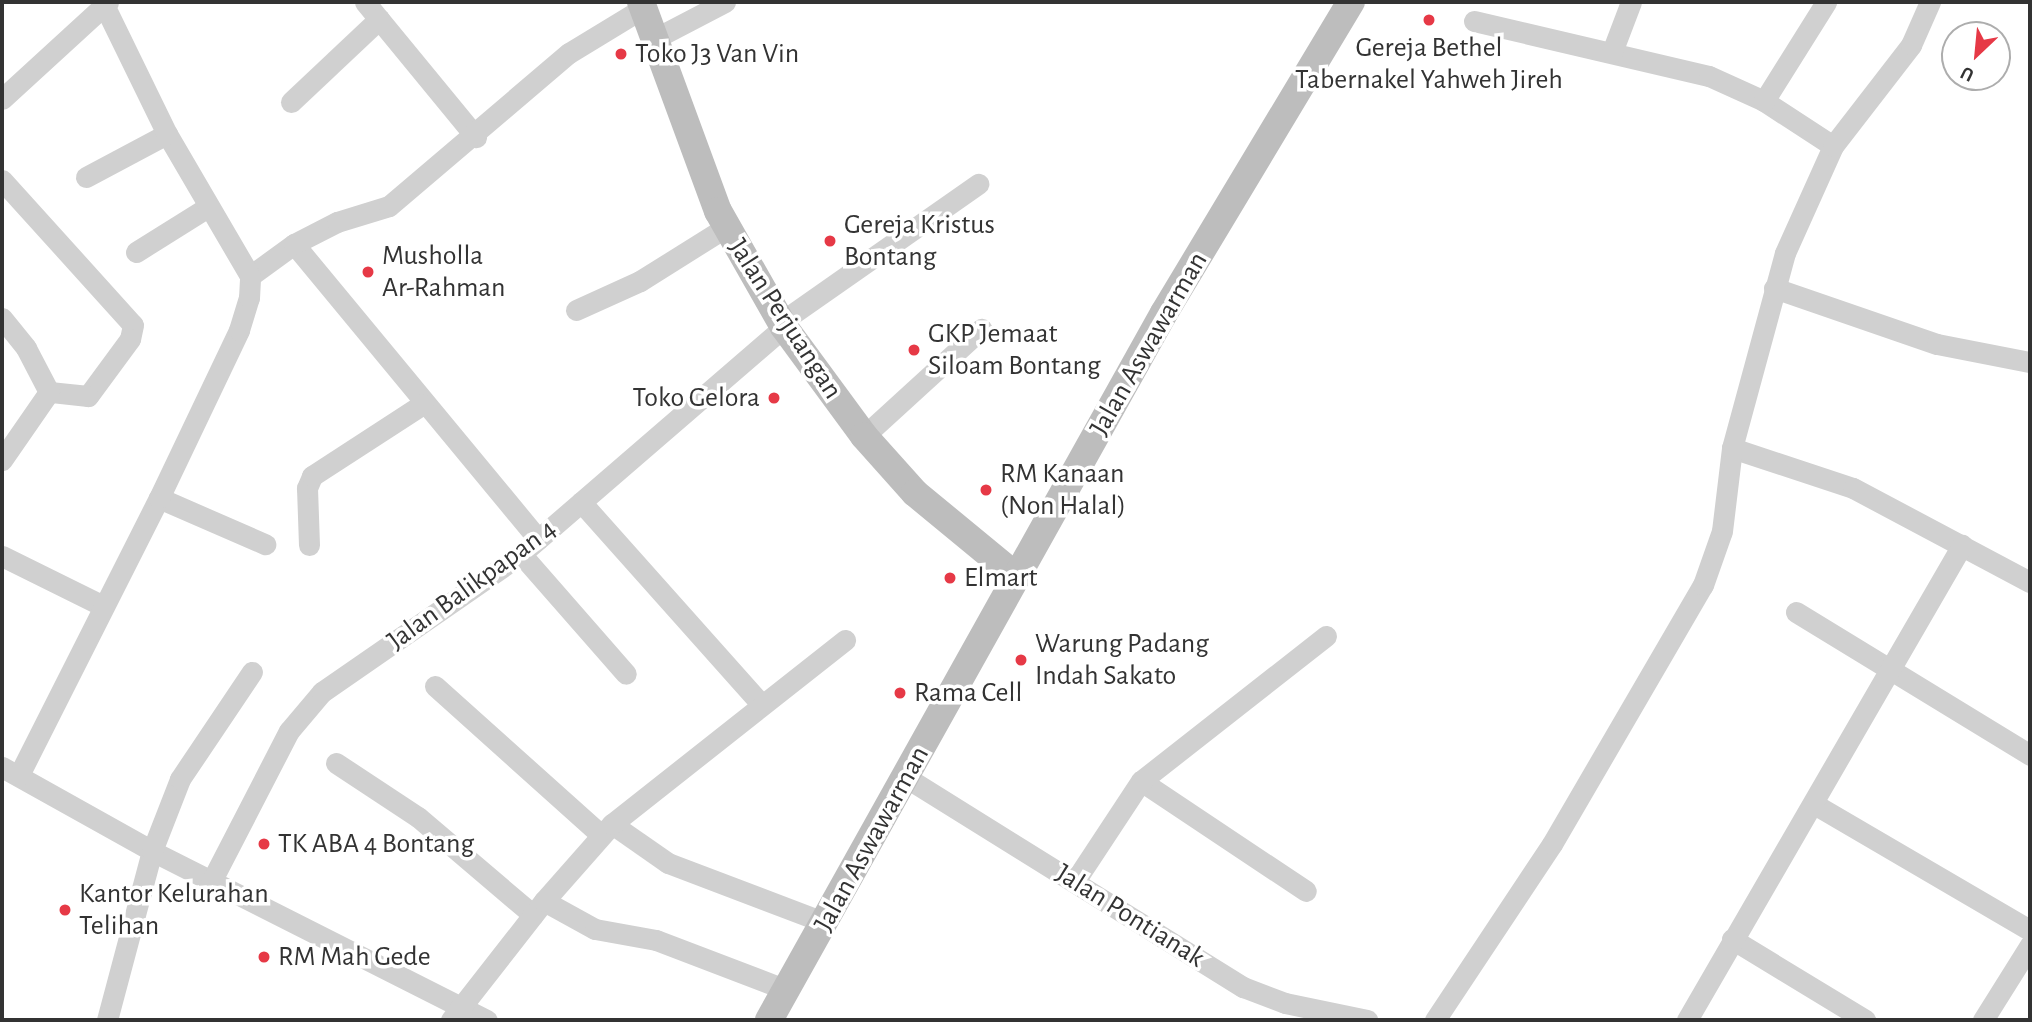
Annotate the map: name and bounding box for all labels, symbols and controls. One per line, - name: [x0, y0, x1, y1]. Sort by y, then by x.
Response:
- marker: Gereja Bethel Tabernakel Yahweh Jireh: [1421, 12, 1437, 28]
- north arrow: [1941, 21, 2011, 91]
- place label: Gereja Bethel Tabernakel Yahweh Jireh: [1295, 31, 1563, 97]
- place label: Toko J3 Van Vin: [635, 37, 799, 71]
- marker: Toko J3 Van Vin: [613, 46, 629, 62]
- text: U: [1958, 62, 1977, 85]
- place label: Gereja Kristus Bontang: [844, 208, 995, 274]
- street label: Jalan Perjuangan: [721, 233, 849, 405]
- marker: Gereja Kristus Bontang: [822, 233, 838, 249]
- place label: Musholla Ar-Rahman: [382, 239, 505, 305]
- street label: Jalan Aswawarman: [1083, 246, 1215, 442]
- marker: Musholla Ar-Rahman: [360, 264, 376, 280]
- place label: GKP Jemaat Siloam Bontang: [928, 317, 1101, 383]
- marker: GKP Jemaat Siloam Bontang: [906, 342, 922, 358]
- place label: Toko Gelora: [632, 381, 760, 415]
- marker: Toko Gelora: [766, 390, 782, 406]
- place label: RM Kanaan (Non Halal): [1000, 457, 1126, 523]
- marker: RM Kanaan (Non Halal): [978, 482, 994, 498]
- street label: Jalan Balikpapan 4: [381, 512, 563, 658]
- place label: Elmart: [964, 561, 1037, 595]
- marker: Elmart: [942, 570, 958, 586]
- place label: Warung Padang Indah Sakato: [1035, 627, 1209, 693]
- marker: Warung Padang Indah Sakato: [1013, 652, 1029, 668]
- place label: Rama Cell: [914, 676, 1022, 710]
- marker: Rama Cell: [892, 685, 908, 701]
- street label: Jalan Aswawarman: [807, 740, 937, 938]
- place label: TK ABA 4 Bontang: [278, 827, 474, 861]
- marker: TK ABA 4 Bontang: [256, 836, 272, 852]
- street label: Jalan Pontianak: [1049, 857, 1211, 975]
- place label: Kantor Kelurahan Telihan: [79, 877, 269, 943]
- marker: Kantor Kelurahan Telihan: [57, 902, 73, 918]
- place label: RM Mah Gede: [278, 940, 431, 974]
- marker: RM Mah Gede: [256, 949, 272, 965]

